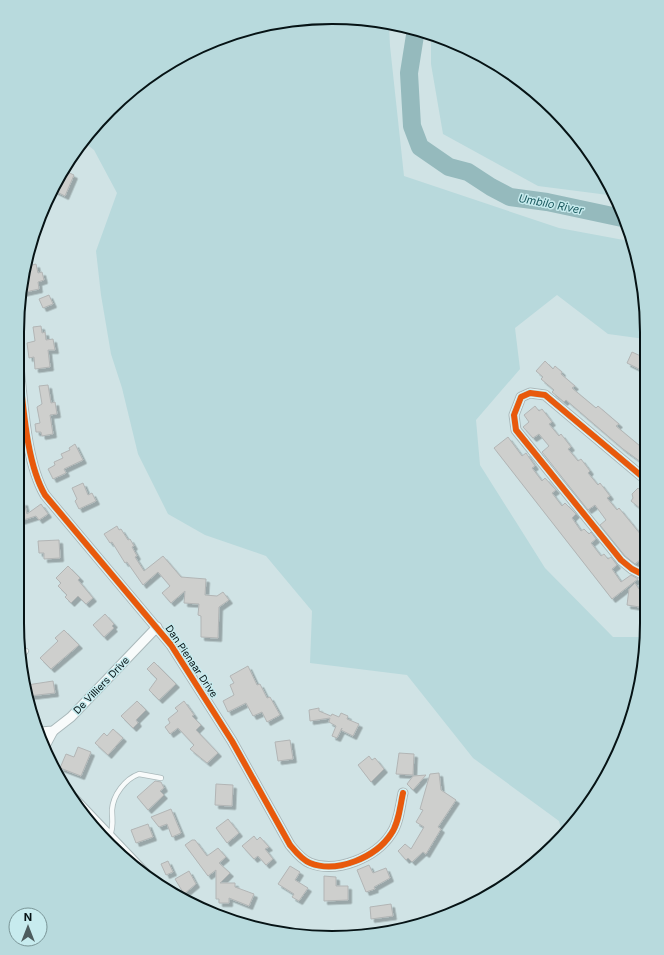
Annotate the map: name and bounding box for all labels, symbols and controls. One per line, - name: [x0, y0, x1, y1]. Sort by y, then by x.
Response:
- water label: Umbilo River: [517, 191, 585, 217]
- street label: Dan Pienaar Drive: [163, 623, 221, 700]
- street label: De Villiers Drive: [71, 654, 131, 716]
- north arrow: [8, 907, 48, 947]
- text: N: [24, 910, 32, 924]

